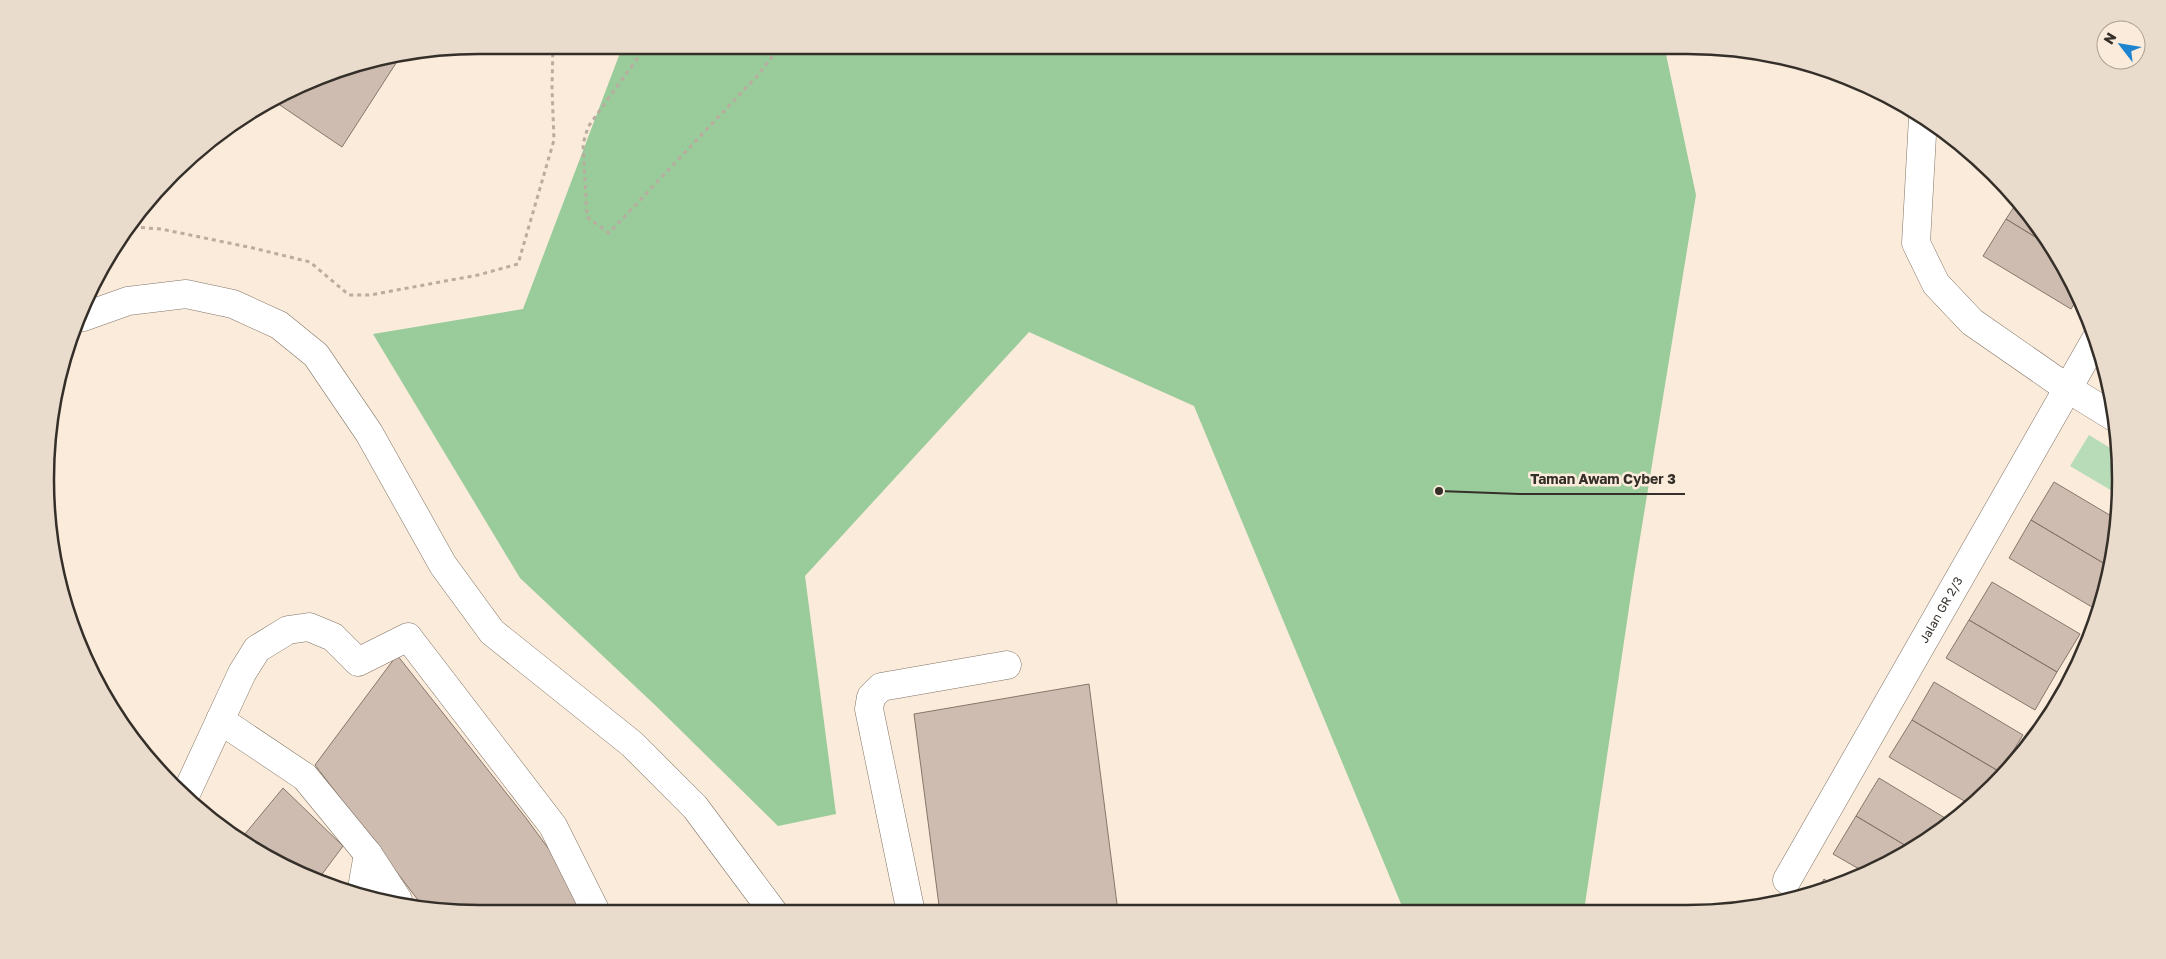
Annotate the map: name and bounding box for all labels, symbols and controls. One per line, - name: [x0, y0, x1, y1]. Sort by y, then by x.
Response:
- north arrow: [2096, 20, 2146, 70]
- text: N: [2099, 29, 2119, 47]
- callout: Taman Awam Cyber 3: [1520, 465, 1685, 494]
- text: Taman Awam Cyber 3: [1530, 470, 1676, 487]
- street label: Jalan GR 2/3: [1916, 574, 1966, 646]

